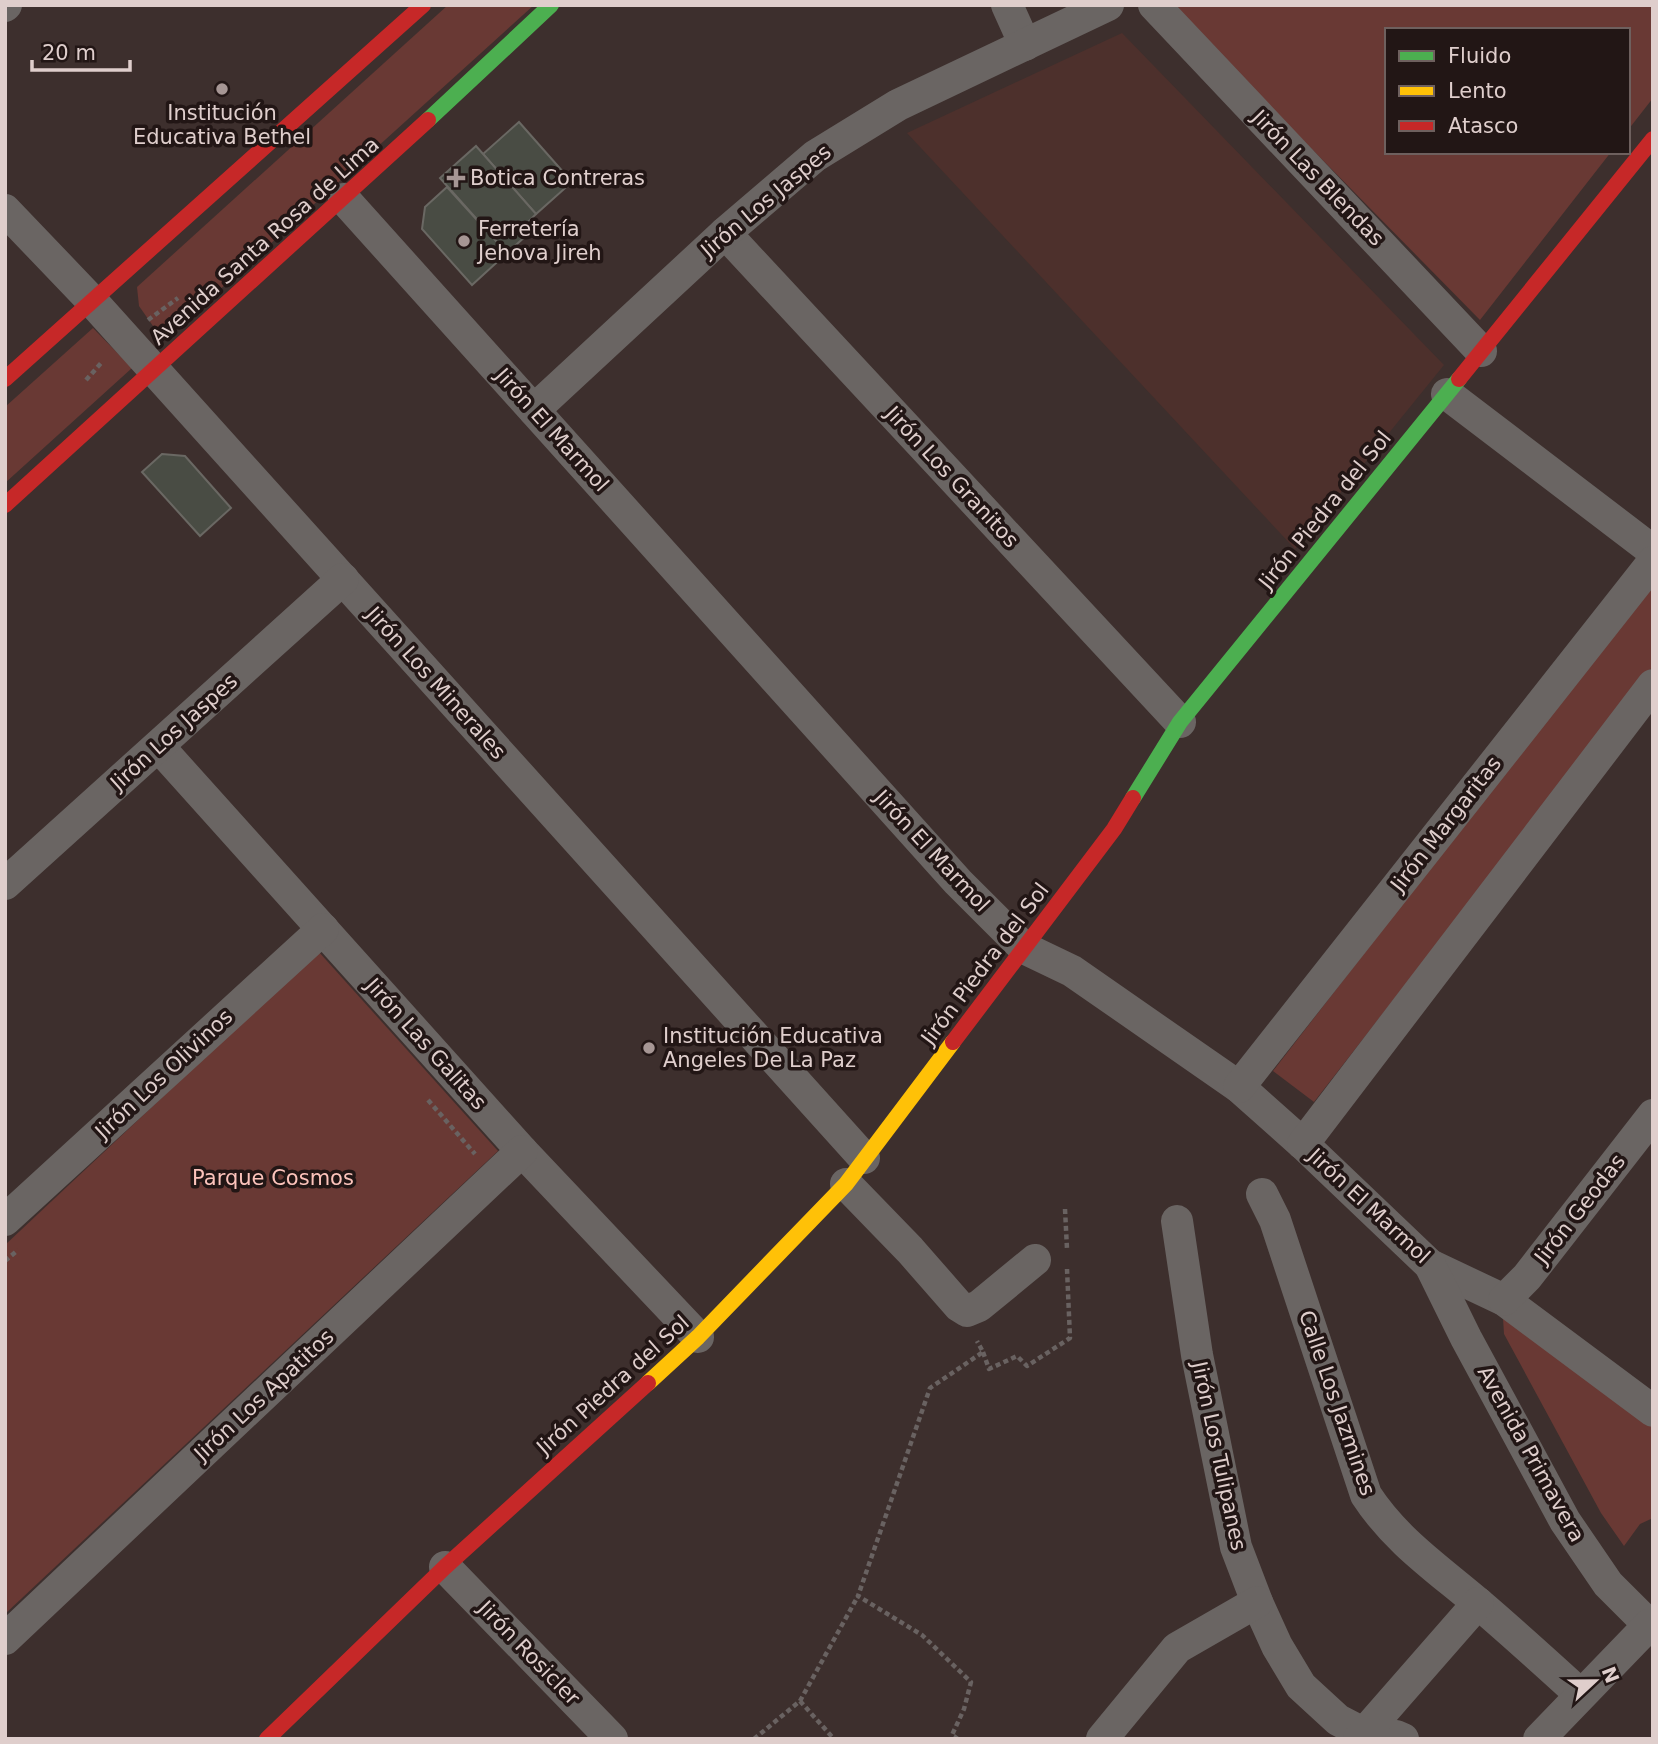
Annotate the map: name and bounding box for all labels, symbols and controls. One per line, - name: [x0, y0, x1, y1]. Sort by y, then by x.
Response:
- scale bar: [32, 28, 130, 72]
- legend: [1385, 28, 1630, 154]
- text: 20 m: [42, 41, 96, 65]
- text: Fluido: [1448, 44, 1511, 68]
- text: Lento: [1448, 79, 1507, 103]
- marker: Institución Educativa Bethel: [214, 81, 230, 97]
- place label: Institución Educativa Bethel: [133, 101, 311, 149]
- street label: Jirón Las Blendas: [1246, 104, 1389, 251]
- text: Atasco: [1448, 114, 1518, 138]
- street label: Avenida Santa Rosa de Lima: [146, 132, 384, 350]
- street label: Jirón Los Jaspes: [695, 140, 836, 264]
- place label: Botica Contreras: [470, 166, 645, 190]
- marker: Botica Contreras: [448, 170, 464, 186]
- place label: Ferretería Jehova Jireh: [476, 217, 602, 265]
- marker: Ferretería Jehova Jireh: [456, 233, 472, 249]
- street label: Jirón El Marmol: [489, 362, 614, 496]
- street label: Jirón Los Granitos: [879, 400, 1023, 552]
- street label: Jirón Piedra del Sol: [1253, 426, 1396, 595]
- street label: Jirón Los Minerales: [360, 601, 511, 764]
- street label: Jirón Los Jaspes: [104, 669, 242, 796]
- street label: Jirón Margaritas: [1385, 752, 1506, 898]
- street label: Jirón El Marmol: [868, 784, 994, 917]
- street label: Jirón Piedra del Sol: [915, 878, 1054, 1051]
- street label: Jirón Las Galitas: [360, 972, 491, 1114]
- street label: Jirón Los Olivinos: [89, 1004, 237, 1145]
- place label: Institución Educativa Angeles De La Paz: [663, 1024, 883, 1072]
- marker: Institución Educativa Angeles De La Paz: [641, 1040, 657, 1056]
- street label: Jirón El Marmol: [1302, 1142, 1435, 1268]
- street label: Jirón Geodas: [1529, 1150, 1630, 1270]
- park label: Parque Cosmos: [192, 1166, 354, 1190]
- street label: Calle Los Jazmines: [1294, 1307, 1380, 1499]
- street label: Jirón Piedra del Sol: [531, 1310, 694, 1461]
- street label: Jirón Los Apatitos: [188, 1324, 339, 1467]
- street label: Jirón Los Tulipanes: [1187, 1357, 1251, 1553]
- street label: Avenida Primavera: [1473, 1362, 1589, 1546]
- street label: Jirón Rosicler: [472, 1595, 585, 1710]
- north arrow: [1560, 1646, 1630, 1716]
- text: N: [1598, 1663, 1624, 1686]

